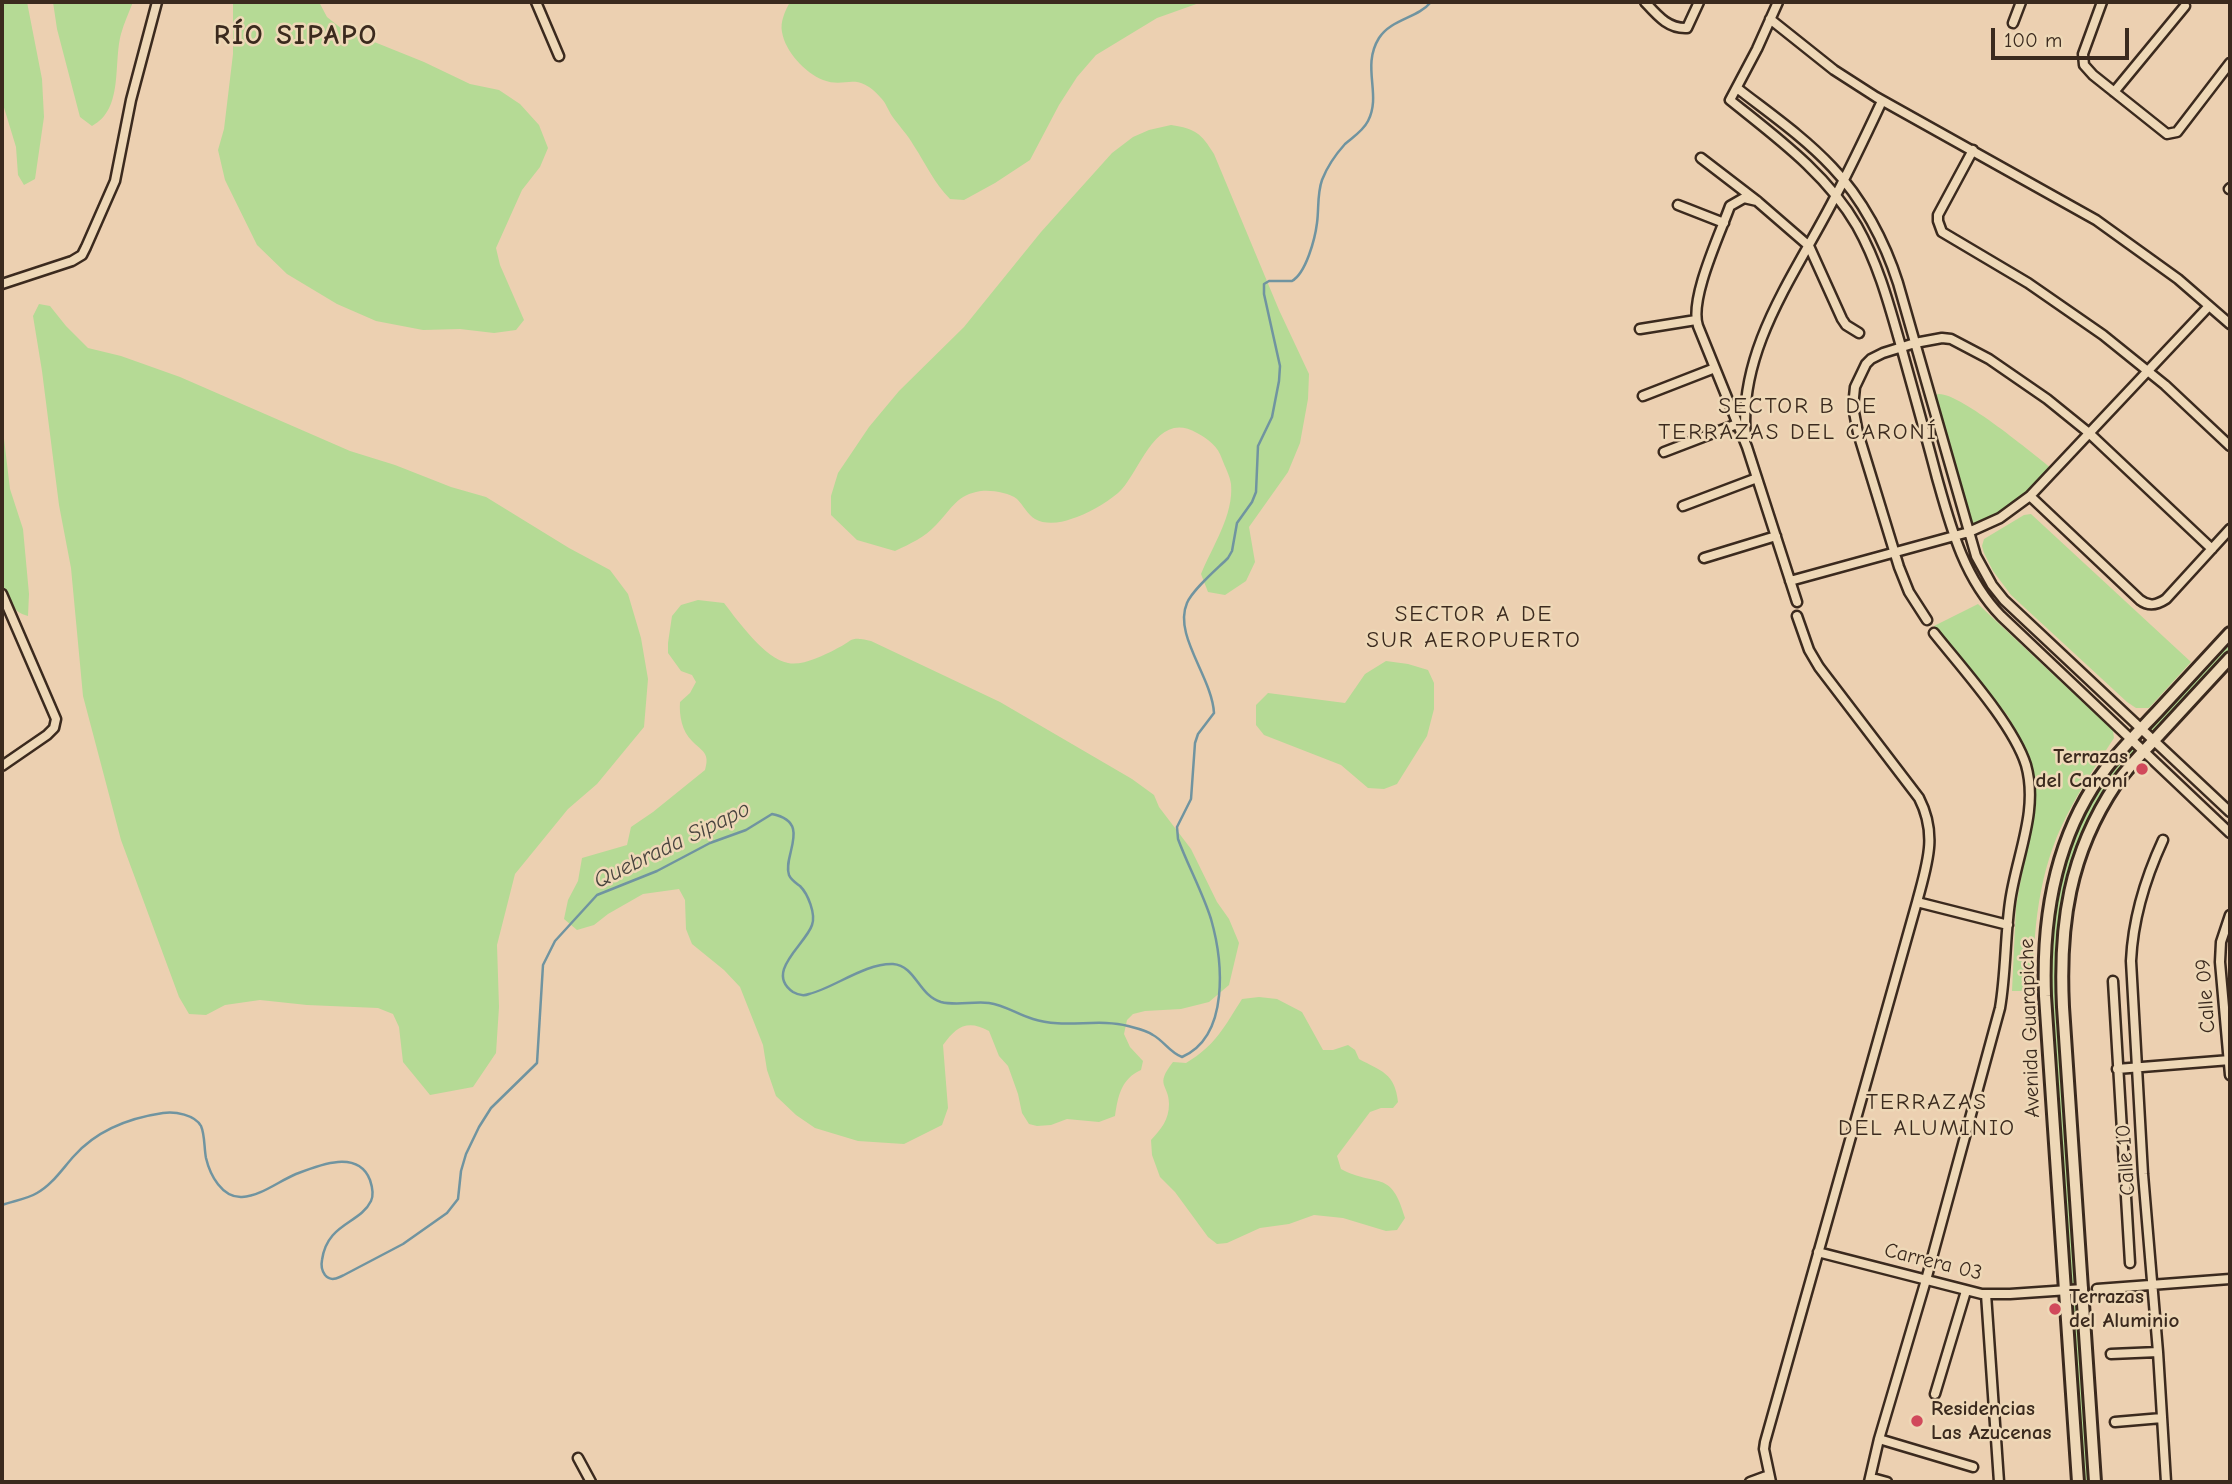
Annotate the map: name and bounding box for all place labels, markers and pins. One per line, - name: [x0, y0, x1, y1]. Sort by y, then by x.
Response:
- place label: Terrazas del Caroní: [2035, 744, 2128, 794]
- marker: Terrazas del Caroní: [2134, 761, 2150, 777]
- place label: Terrazas del Aluminio: [2069, 1284, 2179, 1334]
- marker: Terrazas del Aluminio: [2047, 1301, 2063, 1317]
- place label: Residencias Las Azucenas: [1931, 1396, 2051, 1446]
- marker: Residencias Las Azucenas: [1909, 1413, 1925, 1429]

